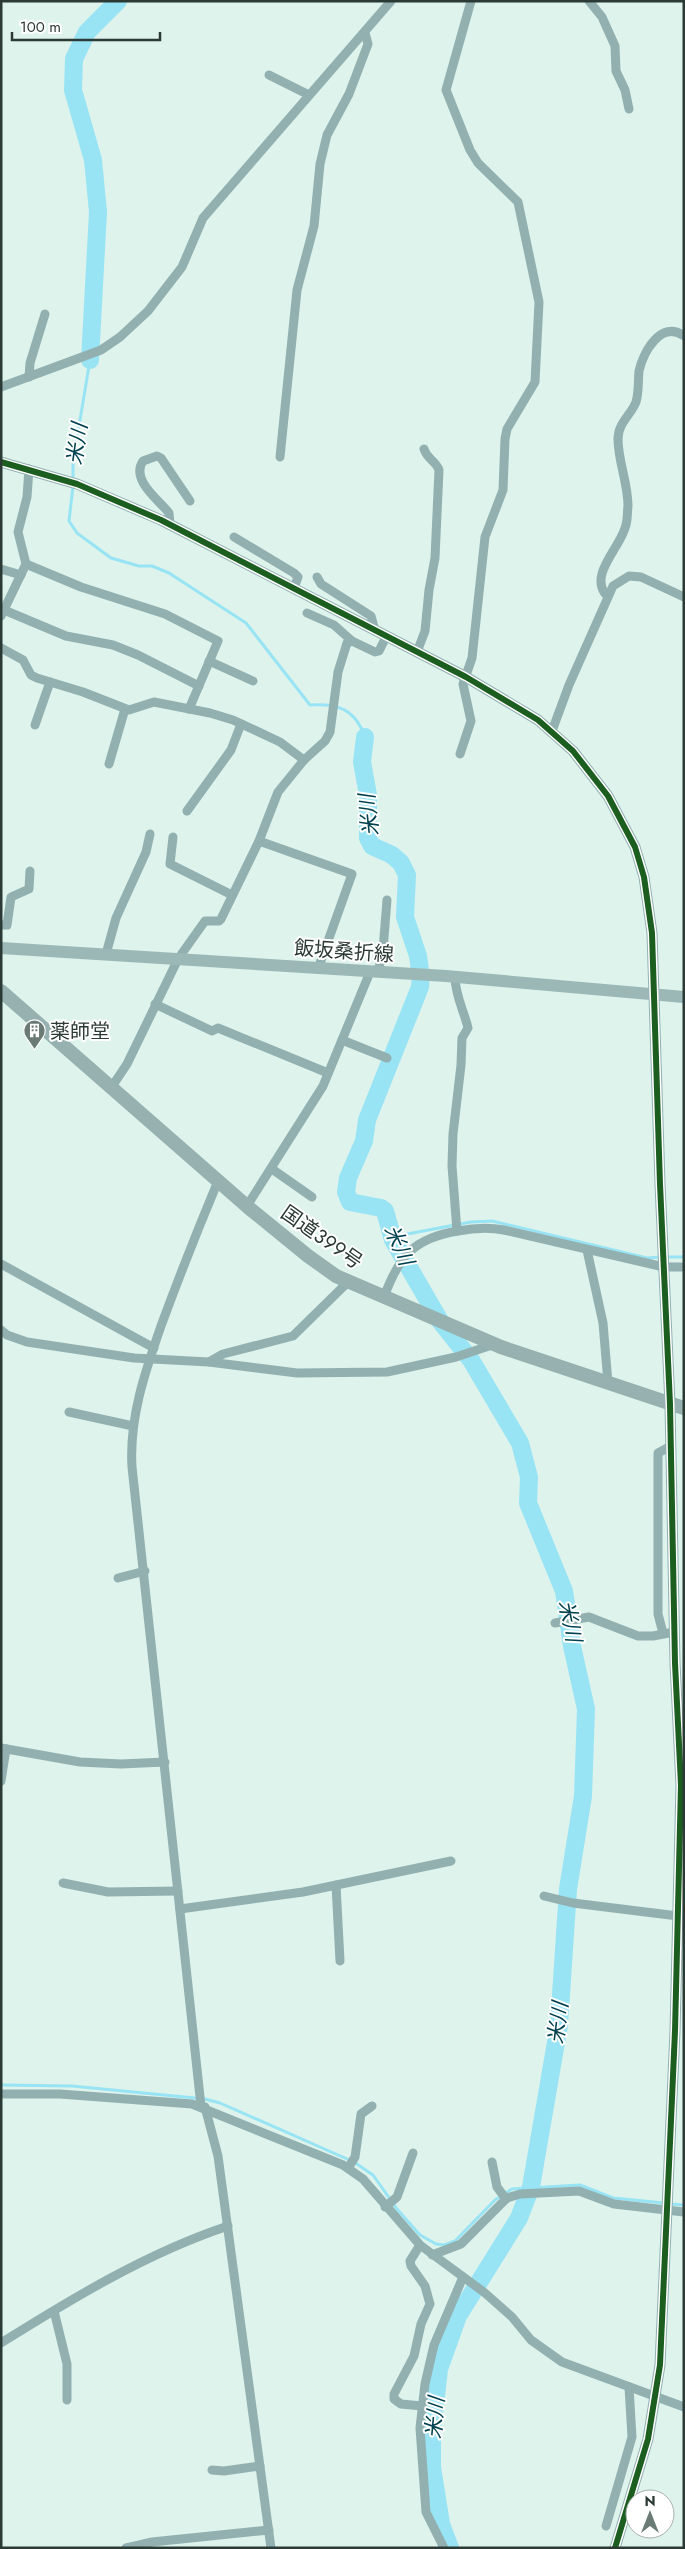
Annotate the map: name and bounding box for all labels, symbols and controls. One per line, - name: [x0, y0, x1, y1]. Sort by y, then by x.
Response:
- scale bar: [12, 10, 160, 42]
- text: 100 m: [20, 16, 61, 38]
- water label: 米川: [59, 419, 95, 467]
- water label: 米川: [352, 791, 386, 837]
- street label: 飯坂桑折線: [293, 934, 395, 969]
- place label: 薬師堂: [50, 1017, 110, 1046]
- building icon: 薬師堂: [22, 1019, 46, 1050]
- street label: 国道399号: [275, 1199, 369, 1276]
- water label: 米川: [377, 1220, 422, 1272]
- water label: 米川: [551, 1598, 589, 1646]
- water label: 米川: [541, 1998, 576, 2046]
- water label: 米川: [418, 2394, 452, 2440]
- north arrow: [625, 2489, 675, 2539]
- text: N: [644, 2491, 656, 2511]

